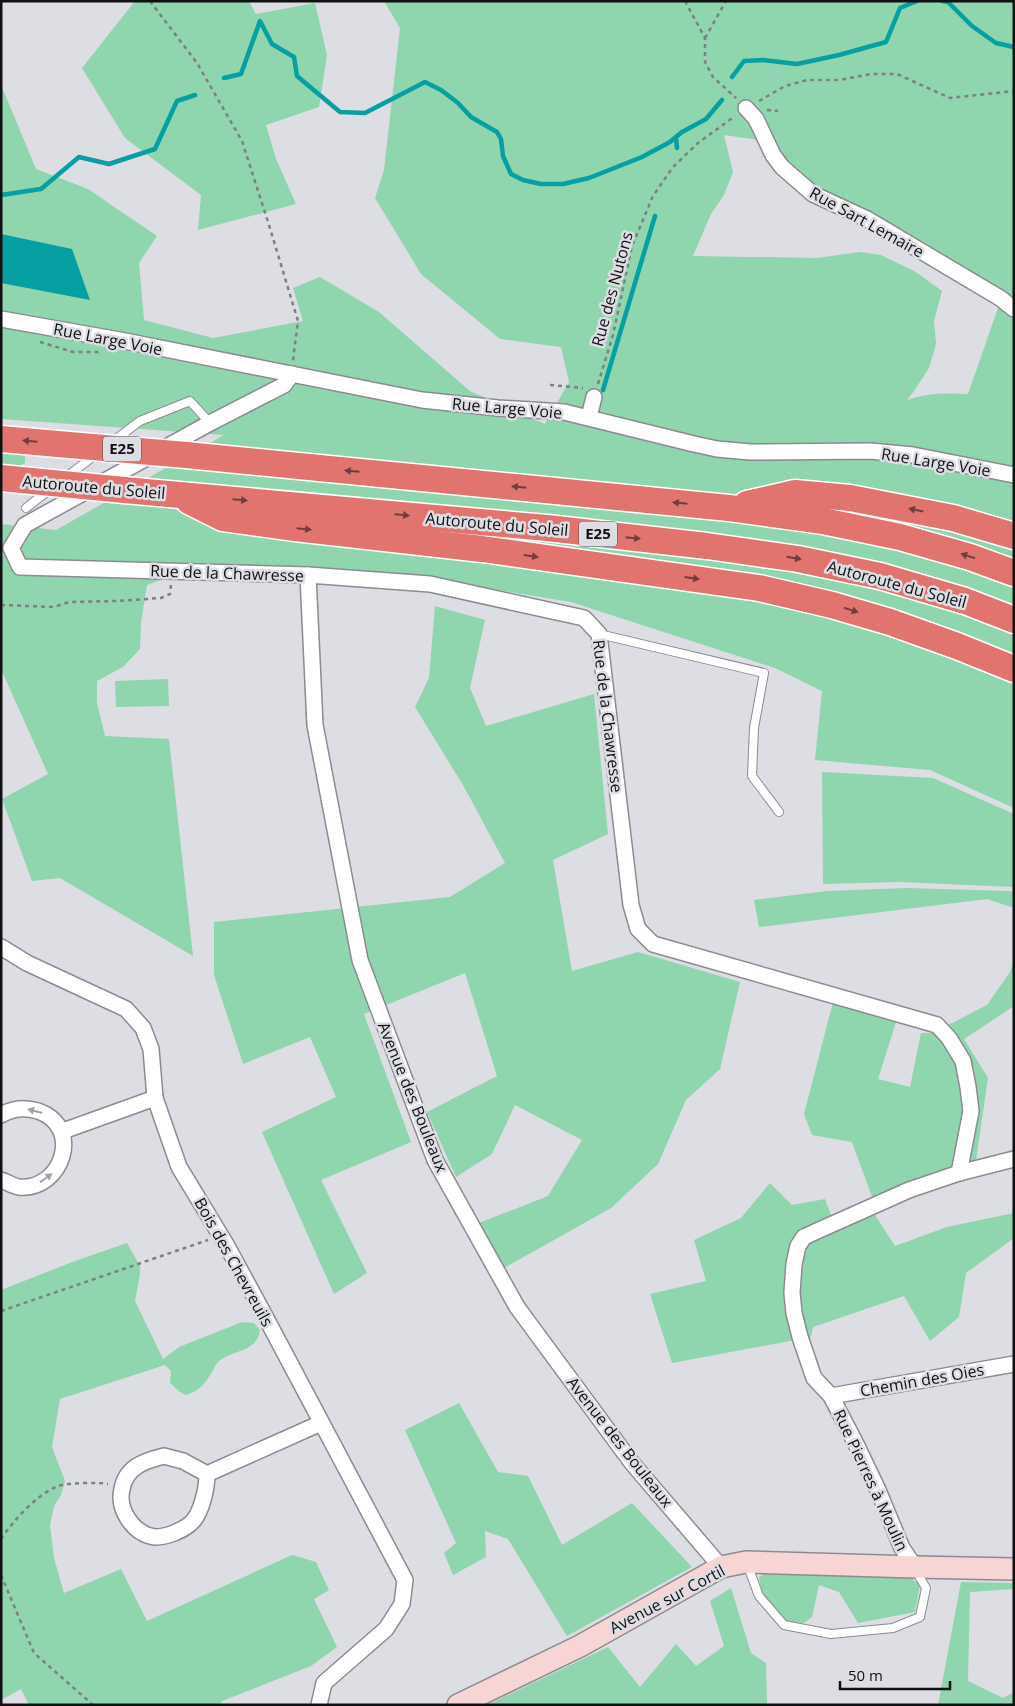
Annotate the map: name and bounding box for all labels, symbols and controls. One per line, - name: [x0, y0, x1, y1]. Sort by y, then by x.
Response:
- street label: Rue Sart Lemaire: [806, 181, 928, 263]
- street label: Rue des Nutons: [586, 229, 638, 349]
- street label: Rue Large Voie: [52, 318, 164, 360]
- street label: Rue Large Voie: [451, 392, 563, 424]
- road number: E25: [103, 436, 141, 462]
- one-way arrow: [22, 437, 38, 445]
- street label: Rue Large Voie: [880, 442, 992, 482]
- one-way arrow: [343, 467, 359, 475]
- street label: Autoroute du Soleil: [22, 470, 166, 504]
- one-way arrow: [510, 483, 526, 491]
- one-way arrow: [232, 497, 248, 505]
- one-way arrow: [672, 499, 688, 507]
- one-way arrow: [907, 506, 923, 514]
- street label: Autoroute du Soleil: [425, 507, 569, 541]
- one-way arrow: [394, 511, 410, 519]
- road number: E25: [579, 522, 617, 546]
- one-way arrow: [296, 525, 312, 533]
- one-way arrow: [625, 534, 641, 542]
- one-way arrow: [523, 552, 539, 560]
- one-way arrow: [960, 552, 975, 560]
- one-way arrow: [787, 555, 803, 563]
- street label: Autoroute du Soleil: [825, 555, 969, 613]
- street label: Rue de la Chawresse: [150, 559, 304, 587]
- one-way arrow: [684, 574, 700, 582]
- one-way arrow: [843, 607, 858, 615]
- street label: Rue de la Chawresse: [588, 638, 628, 794]
- street label: Avenue des Bouleaux: [373, 1019, 453, 1176]
- one-way arrow: [28, 1107, 43, 1115]
- one-way arrow: [39, 1173, 53, 1183]
- street label: Bois des Chevreuils: [189, 1194, 279, 1330]
- street label: Chemin des Oies: [858, 1358, 986, 1402]
- street label: Avenue des Bouleaux: [562, 1372, 678, 1512]
- street label: Rue Pierres à Moulin: [828, 1406, 914, 1554]
- street label: Avenue sur Cortil: [605, 1559, 729, 1639]
- scale bar: [840, 1658, 950, 1690]
- text: 50 m: [848, 1665, 883, 1685]

